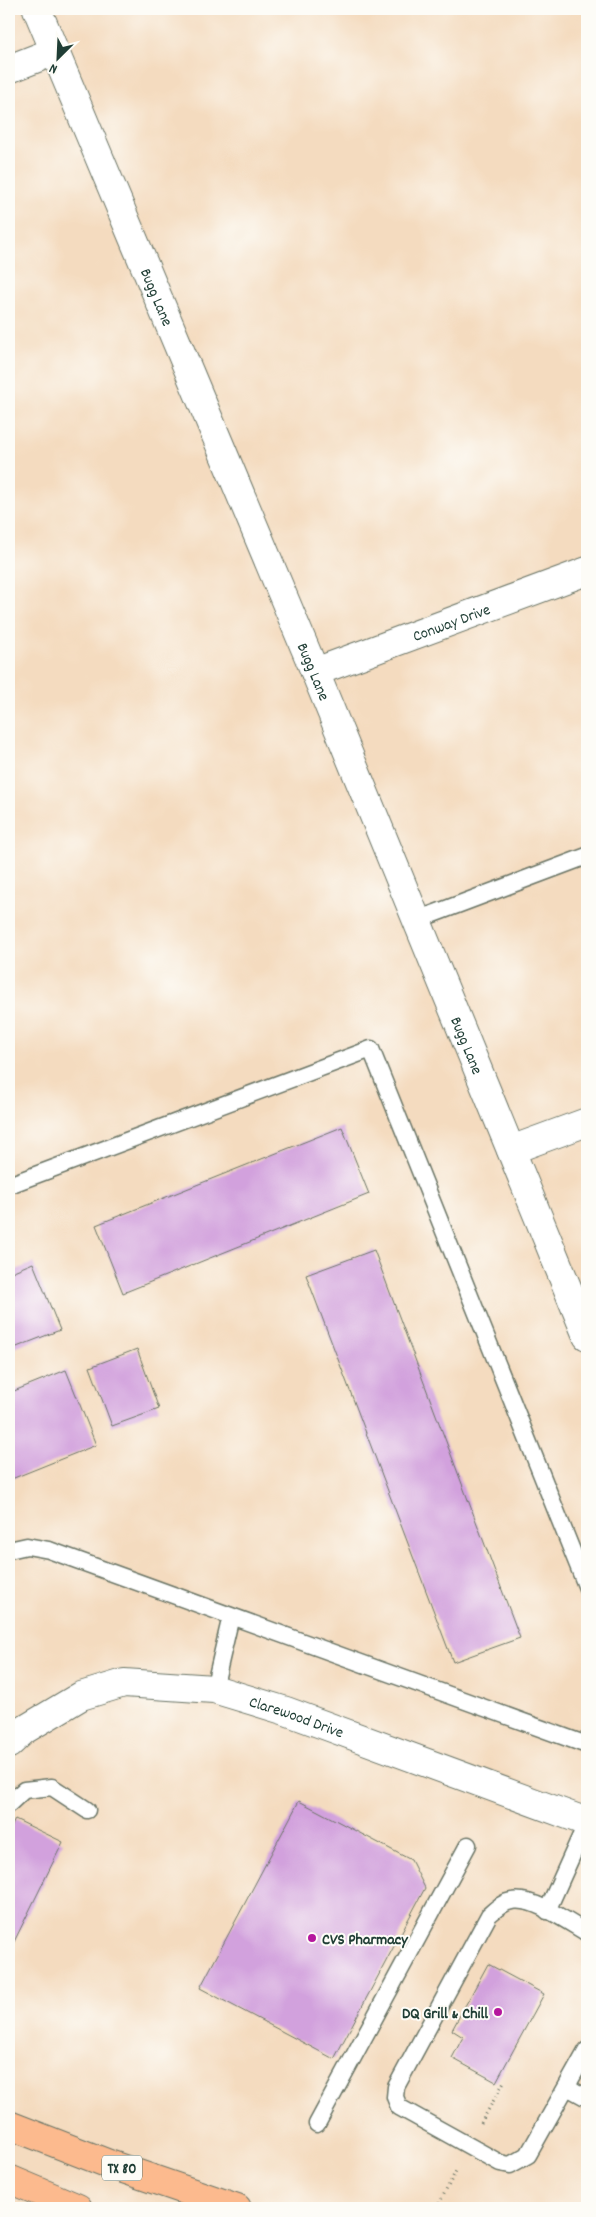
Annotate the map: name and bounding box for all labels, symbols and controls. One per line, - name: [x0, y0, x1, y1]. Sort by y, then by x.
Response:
- north arrow: [32, 32, 82, 82]
- text: N: [46, 57, 61, 79]
- street label: Bugg Lane: [133, 265, 178, 330]
- street label: Conway Drive: [410, 599, 494, 649]
- street label: Bugg Lane: [290, 640, 334, 705]
- street label: Bugg Lane: [443, 1013, 488, 1078]
- street label: Clarewood Drive: [246, 1691, 346, 1745]
- place label: CVS Pharmacy: [322, 1929, 409, 1952]
- marker: CVS Pharmacy: [306, 1932, 318, 1944]
- place label: DQ Grill & Chill: [402, 2003, 488, 2026]
- marker: DQ Grill & Chill: [492, 2006, 504, 2018]
- road number: TX 80: [102, 2156, 142, 2180]

